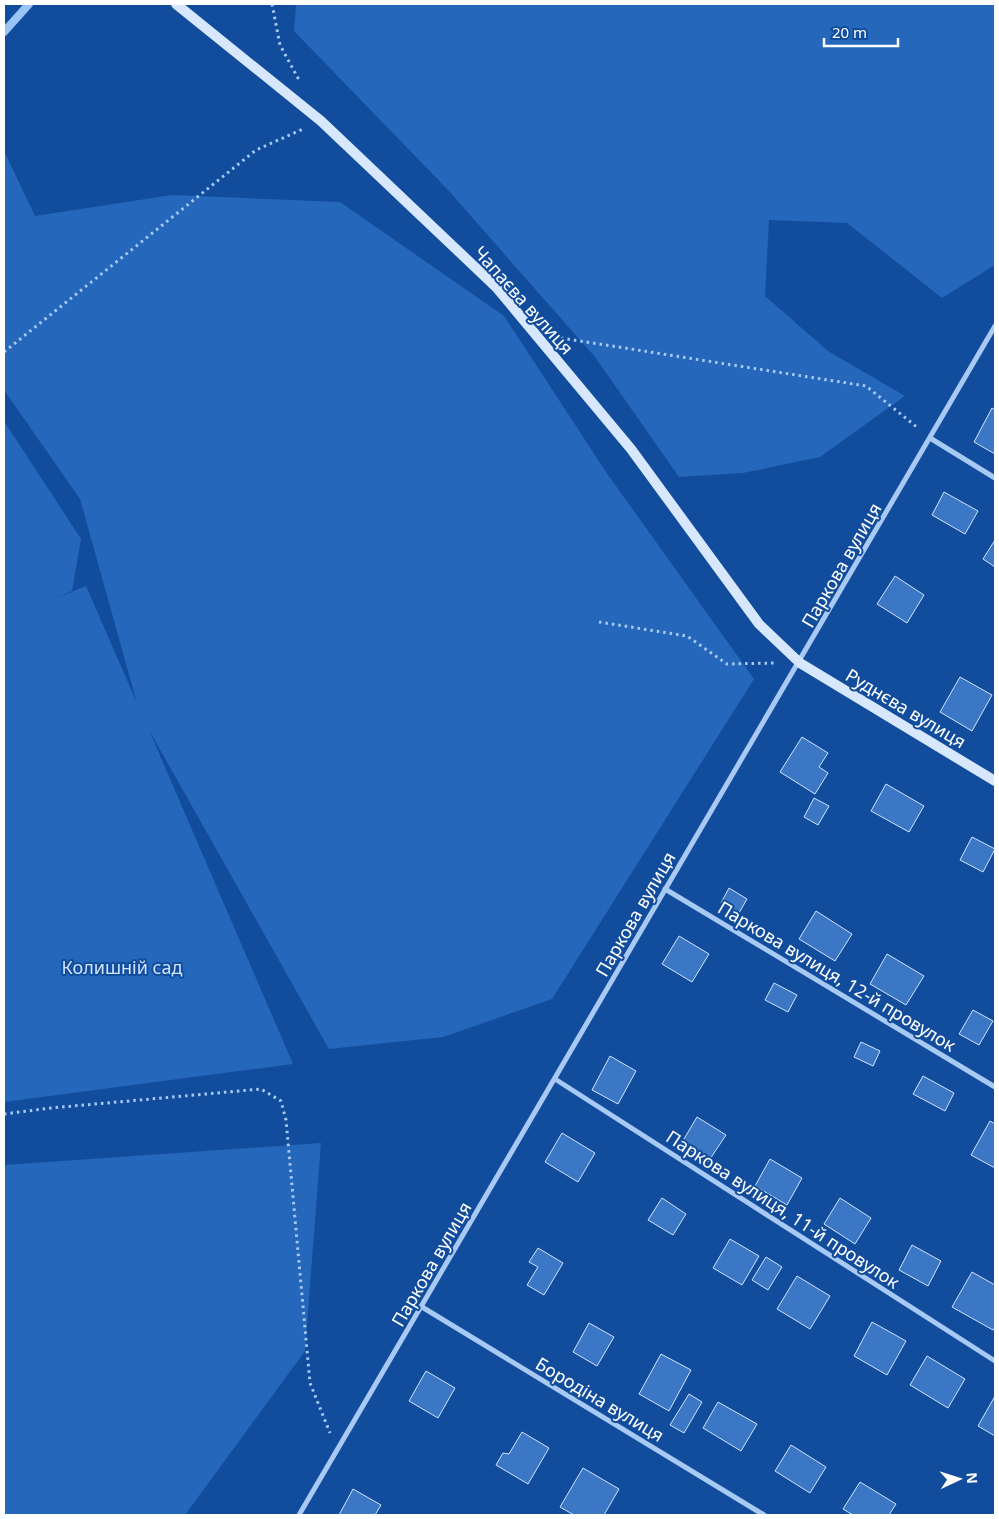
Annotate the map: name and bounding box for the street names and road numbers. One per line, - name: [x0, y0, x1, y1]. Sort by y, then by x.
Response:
- street label: Чапаєва вулиця: [469, 241, 579, 359]
- street label: Паркова вулиця: [796, 498, 886, 632]
- street label: Руднєва вулиця: [841, 663, 971, 753]
- street label: Паркова вулиця: [590, 847, 680, 981]
- street label: Паркова вулиця, 12-й провулок: [714, 895, 961, 1057]
- street label: Паркова вулиця, 11-й провулок: [662, 1124, 905, 1294]
- street label: Паркова вулиця: [386, 1197, 476, 1331]
- street label: Бородіна вулиця: [531, 1351, 669, 1447]

